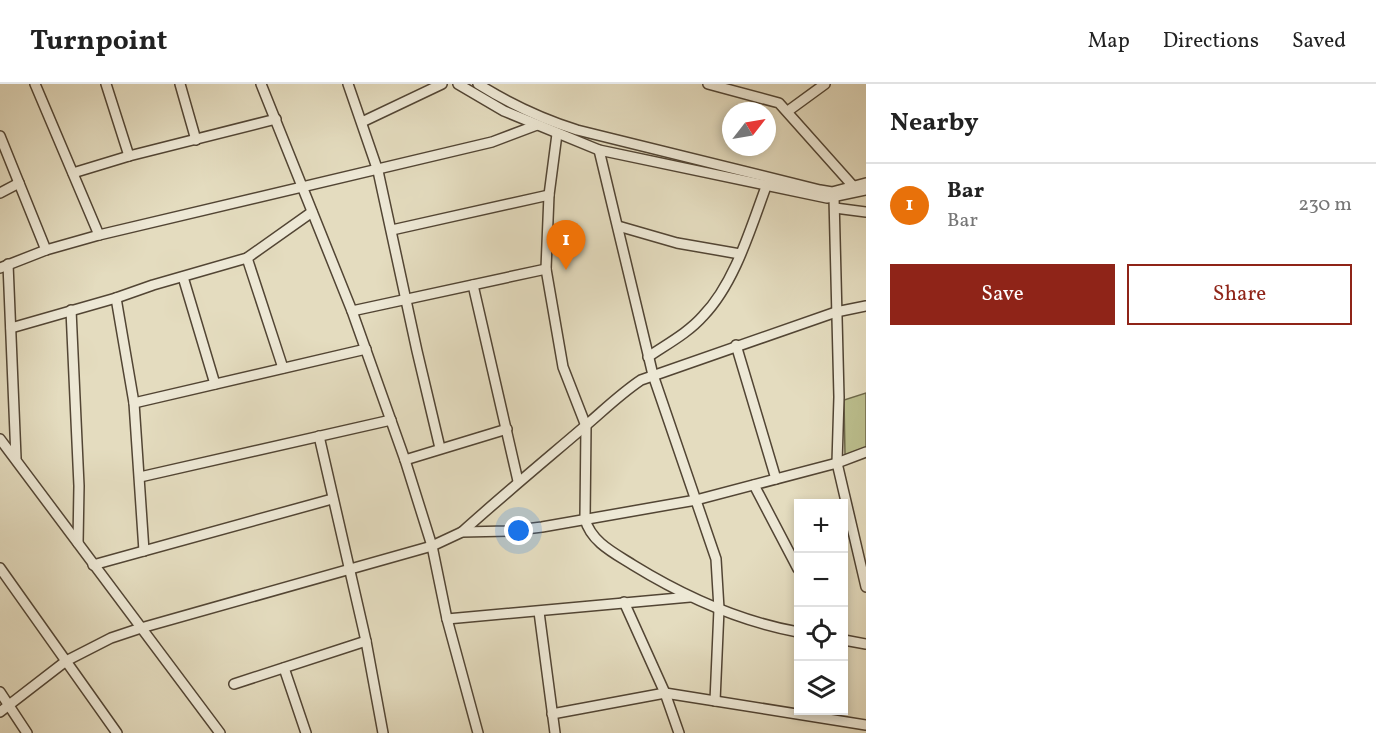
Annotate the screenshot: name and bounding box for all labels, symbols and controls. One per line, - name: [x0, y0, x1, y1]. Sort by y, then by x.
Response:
- text: Turnpoint: [30, 22, 167, 61]
- text: Map: [1088, 27, 1130, 56]
- text: Directions: [1163, 27, 1259, 56]
- text: Saved: [1292, 27, 1346, 56]
- north arrow: [722, 102, 776, 156]
- text: Nearby: [890, 105, 979, 141]
- text: Bar: [947, 176, 984, 207]
- text: 1: [905, 191, 914, 219]
- text: 230 m: [1298, 191, 1352, 219]
- text: Bar: [947, 207, 978, 235]
- pin: 1: [546, 220, 586, 270]
- button: Save: [890, 264, 1115, 325]
- button: Share: [1127, 264, 1352, 325]
- map controls: [794, 499, 848, 715]
- button: +: [794, 499, 848, 553]
- your location: [504, 516, 533, 545]
- button: −: [794, 553, 848, 607]
- button: locate: [794, 607, 848, 661]
- button: layers: [794, 661, 848, 715]

